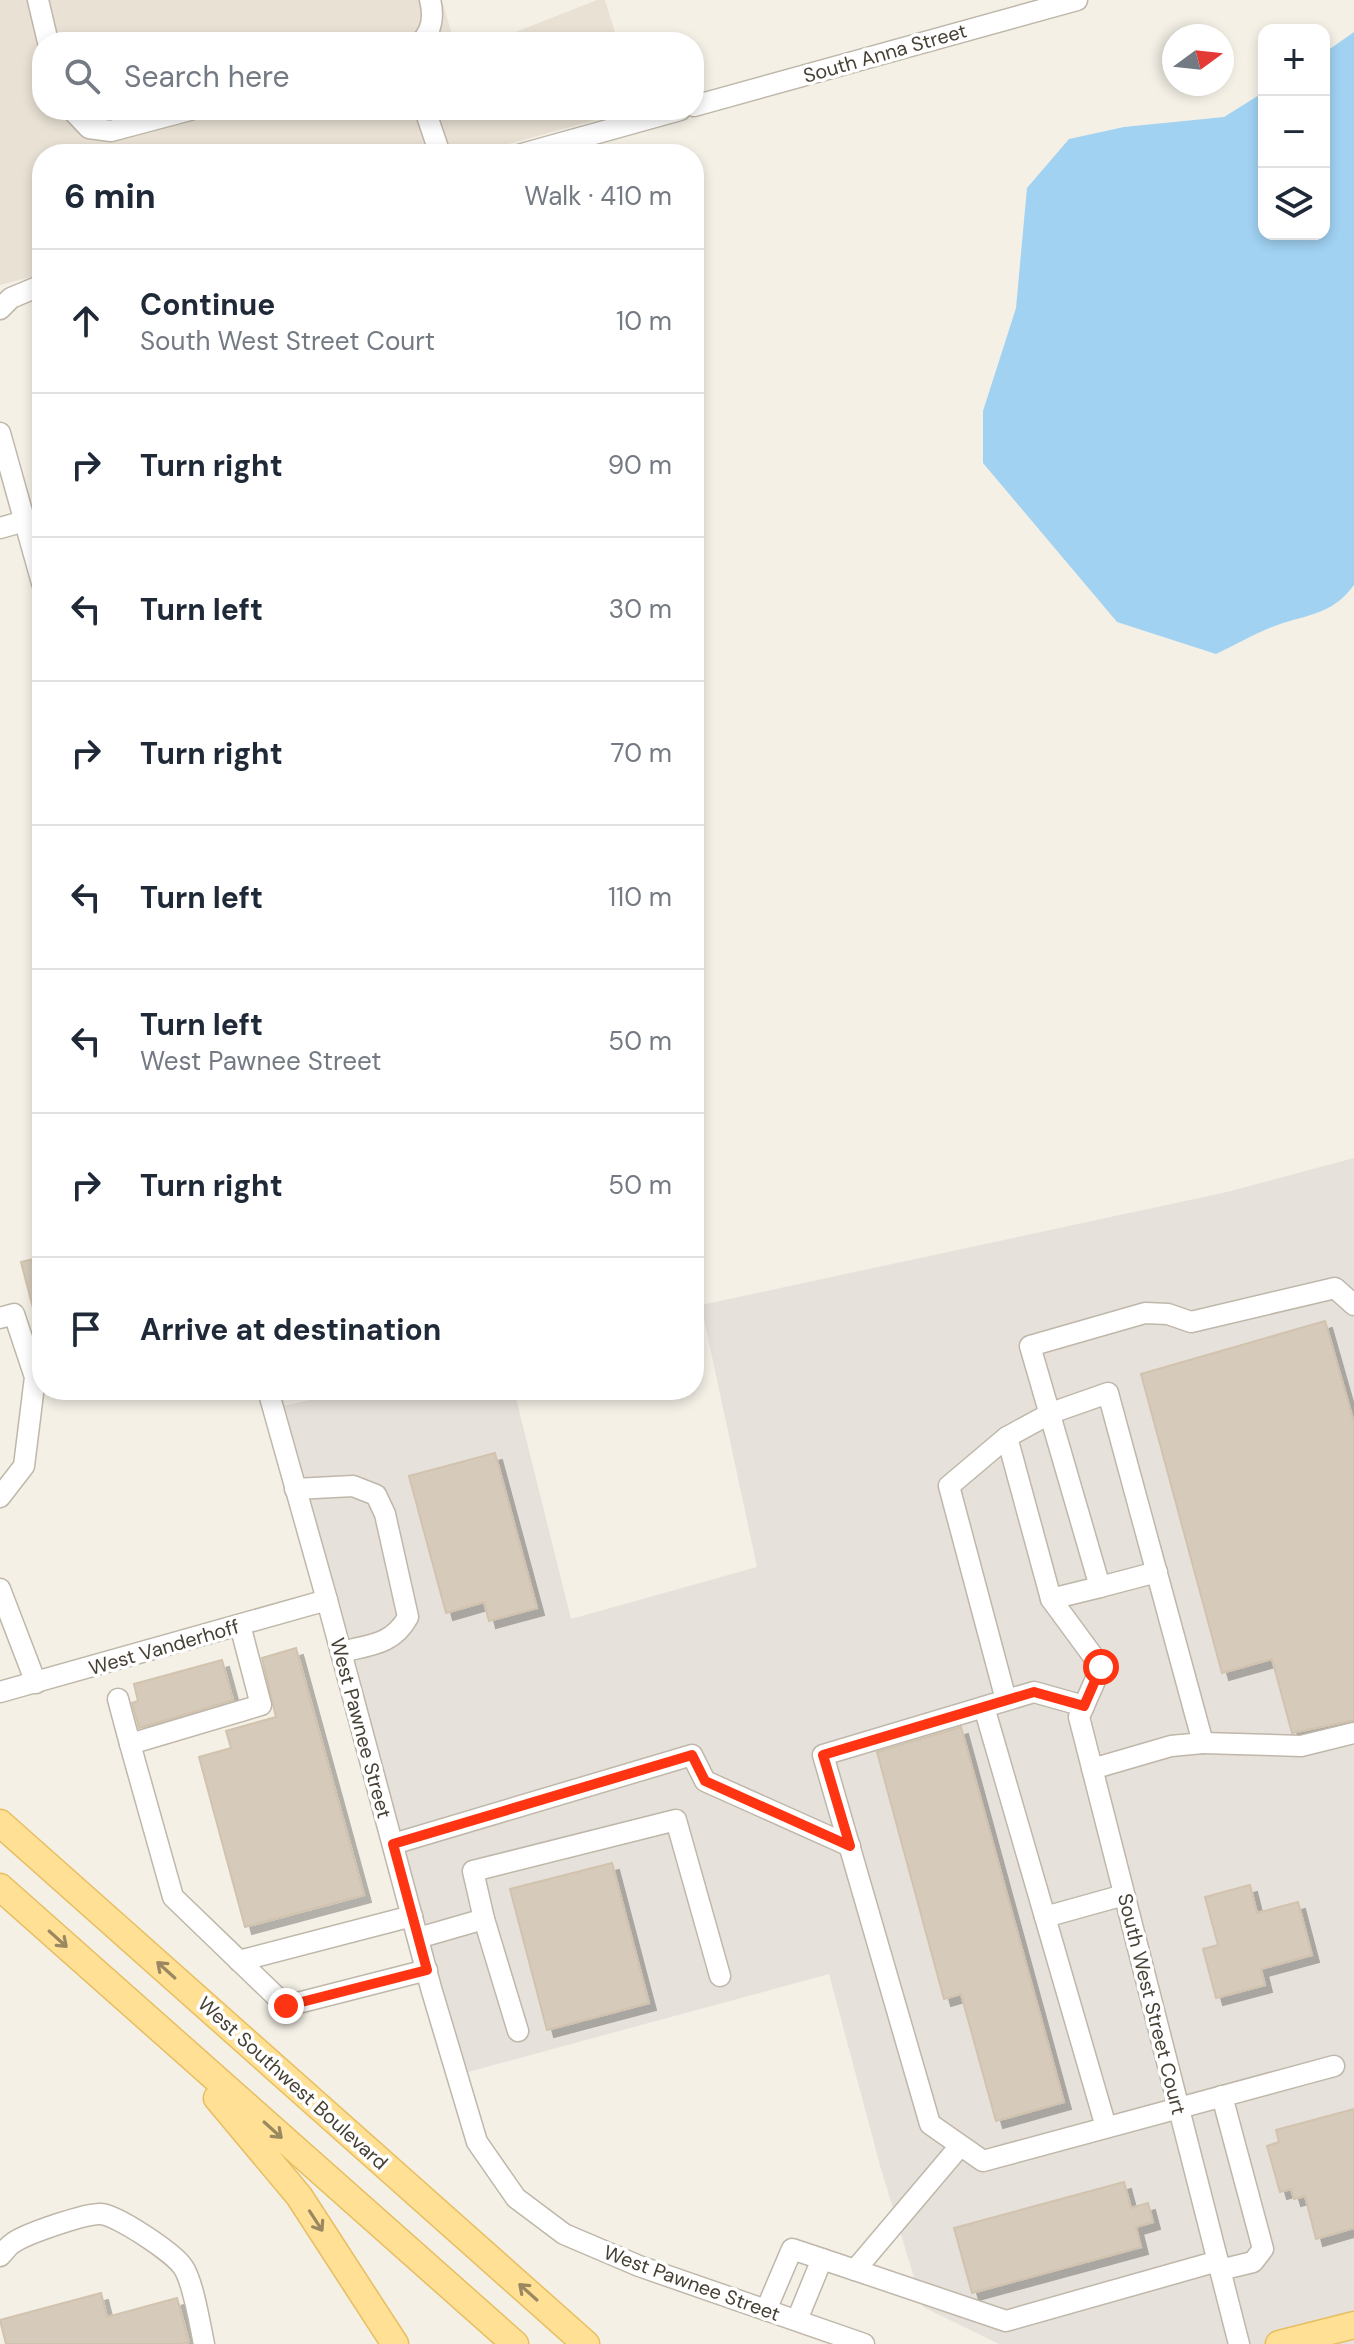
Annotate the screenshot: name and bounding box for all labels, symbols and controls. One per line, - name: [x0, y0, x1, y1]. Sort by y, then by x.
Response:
- street label: South Anna Street: [800, 17, 970, 89]
- north arrow: [1162, 24, 1234, 96]
- map controls: [1258, 24, 1330, 240]
- button: +: [1258, 24, 1330, 96]
- search box: [32, 32, 704, 120]
- icon: search: [60, 54, 104, 98]
- text: Search here: [124, 57, 290, 96]
- button: −: [1258, 96, 1330, 168]
- button: layers: [1258, 168, 1330, 240]
- text: 6 min: [64, 174, 156, 219]
- text: Walk · 410 m: [524, 179, 672, 213]
- text: Continue: [140, 285, 275, 324]
- icon: ahead: [64, 299, 108, 343]
- text: 10 m: [616, 304, 672, 338]
- text: South West Street Court: [140, 324, 435, 358]
- icon: right: [64, 443, 108, 487]
- text: Turn right: [140, 446, 283, 485]
- text: 90 m: [608, 448, 672, 482]
- icon: left: [64, 587, 108, 631]
- text: Turn left: [140, 590, 263, 629]
- text: 30 m: [609, 592, 672, 626]
- icon: right: [64, 731, 108, 775]
- text: Turn right: [140, 734, 283, 773]
- text: 70 m: [611, 736, 672, 770]
- icon: left: [64, 875, 108, 919]
- text: Turn left: [140, 878, 263, 917]
- text: 110 m: [608, 880, 672, 914]
- text: Turn left: [140, 1005, 263, 1044]
- icon: left: [64, 1019, 108, 1063]
- text: 50 m: [608, 1024, 672, 1058]
- text: West Pawnee Street: [140, 1044, 381, 1078]
- icon: right: [64, 1163, 108, 1207]
- text: Turn right: [140, 1166, 283, 1205]
- text: 50 m: [608, 1168, 672, 1202]
- icon: arrive: [64, 1307, 108, 1351]
- text: Arrive at destination: [140, 1310, 441, 1349]
- street label: West Vanderhoff: [86, 1613, 242, 1681]
- street label: West Pawnee Street: [324, 1635, 398, 1821]
- route start: [1083, 1649, 1119, 1685]
- street label: South West Street Court: [1112, 1891, 1192, 2117]
- one-way arrow: [48, 1929, 68, 1947]
- one-way arrow: [157, 1961, 177, 1979]
- route end: [268, 1988, 304, 2024]
- street label: West Southwest Boulevard: [193, 1991, 393, 2175]
- one-way arrow: [263, 2121, 283, 2139]
- one-way arrow: [307, 2210, 324, 2232]
- street label: West Pawnee Street: [600, 2239, 784, 2327]
- one-way arrow: [518, 2283, 538, 2301]

